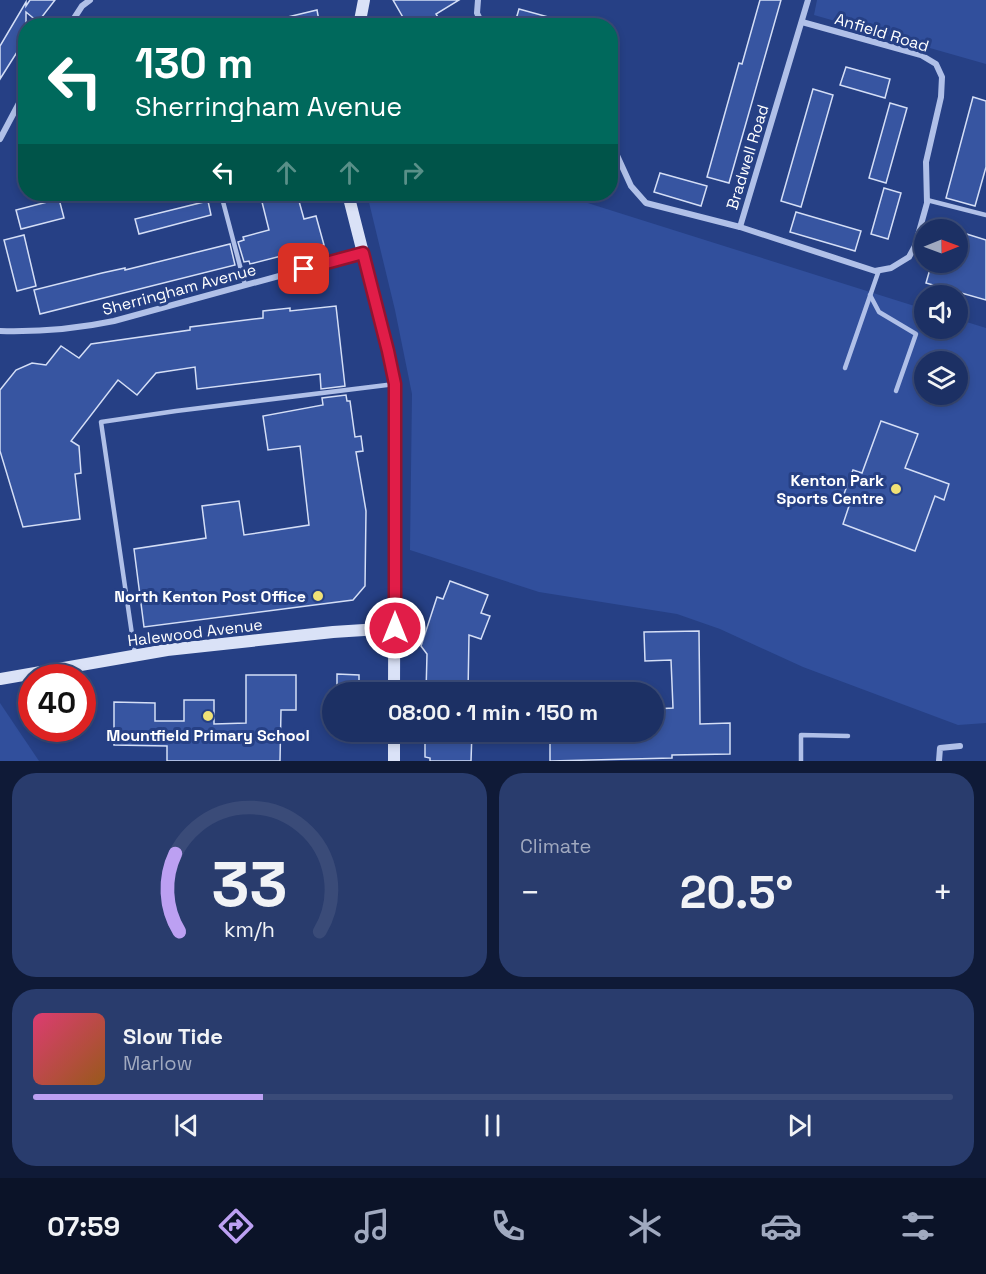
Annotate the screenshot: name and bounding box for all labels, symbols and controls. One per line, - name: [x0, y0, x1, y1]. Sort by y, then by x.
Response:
- street label: Anfield Road: [832, 8, 931, 57]
- text: 130 m: [135, 37, 253, 90]
- icon: left: [36, 42, 114, 120]
- text: Sherringham Avenue: [135, 89, 402, 124]
- street label: Bradwell Road: [722, 102, 773, 212]
- icon: left: [207, 156, 240, 189]
- icon: ahead: [270, 156, 303, 189]
- icon: ahead: [333, 156, 366, 189]
- icon: right: [396, 156, 429, 189]
- north arrow: [914, 219, 968, 273]
- map controls: [914, 219, 968, 405]
- pin: [278, 243, 329, 294]
- icon: arrive: [287, 252, 320, 285]
- street label: Sherringham Avenue: [100, 259, 258, 320]
- button: sound: [914, 285, 968, 339]
- button: layers: [914, 351, 968, 405]
- place label: Kenton Park Sports Centre: [776, 470, 884, 509]
- marker: Kenton Park Sports Centre: [889, 482, 903, 496]
- place label: North Kenton Post Office: [114, 586, 306, 607]
- marker: North Kenton Post Office: [311, 589, 325, 603]
- position arrow: [363, 596, 427, 660]
- street label: Halewood Avenue: [126, 614, 264, 651]
- speed limit sign: 40: [18, 664, 96, 742]
- text: 08:00 · 1 min · 150 m: [388, 698, 598, 726]
- marker: Mountfield Primary School: [201, 709, 215, 723]
- place label: Mountfield Primary School: [106, 725, 310, 746]
- text: Climate: [520, 833, 591, 859]
- text: 33: [212, 845, 287, 924]
- text: 20.5°: [680, 864, 793, 921]
- text: −: [520, 872, 540, 914]
- text: +: [933, 872, 953, 914]
- text: km/h: [224, 916, 275, 943]
- text: Slow Tide: [123, 1022, 223, 1050]
- text: Marlow: [123, 1050, 192, 1076]
- icon: previous: [170, 1109, 203, 1142]
- icon: pause: [476, 1109, 509, 1142]
- icon: next: [783, 1109, 816, 1142]
- icon: directions: [215, 1205, 257, 1247]
- icon: music: [351, 1205, 393, 1247]
- icon: phone: [487, 1205, 529, 1247]
- icon: climate: [624, 1205, 666, 1247]
- icon: car: [760, 1205, 802, 1247]
- icon: filters: [897, 1205, 939, 1247]
- text: 07:59: [47, 1209, 120, 1244]

